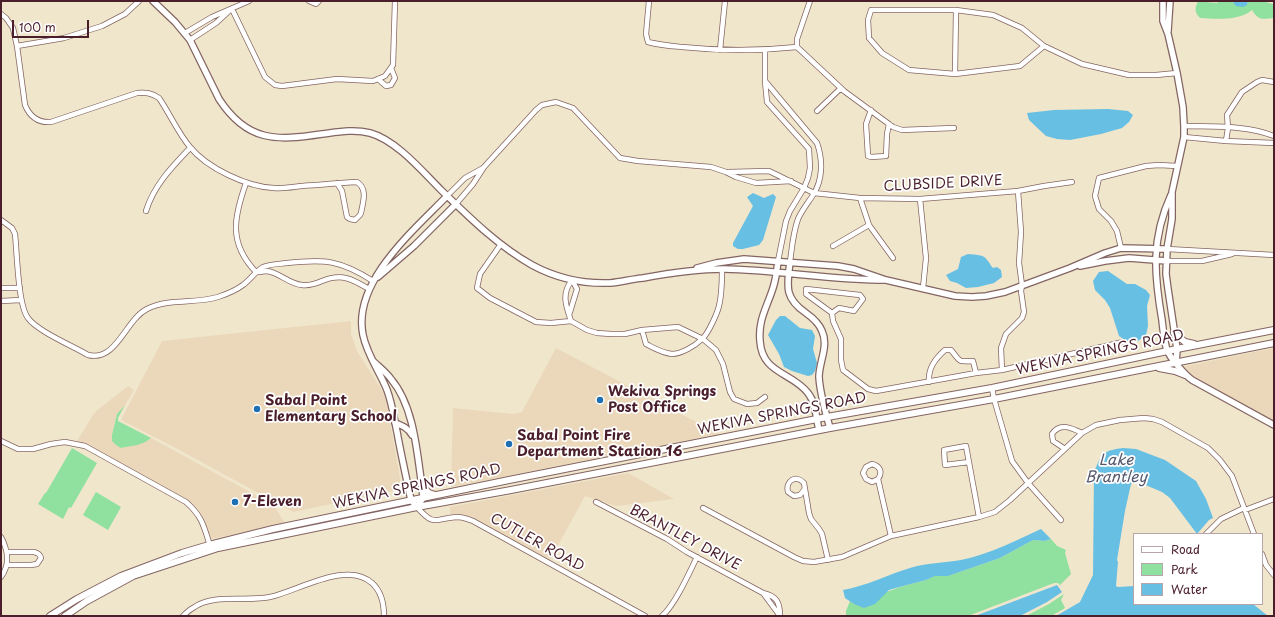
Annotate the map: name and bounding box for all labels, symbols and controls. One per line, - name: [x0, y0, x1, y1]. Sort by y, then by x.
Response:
- scale bar: [14, 12, 91, 38]
- text: 100 m: [19, 18, 56, 36]
- street label: CLUBSIDE DRIVE: [883, 172, 1003, 196]
- street label: WEKIVA SPRINGS ROAD: [1014, 327, 1186, 379]
- place label: Wekiva Springs Post Office: [608, 384, 716, 416]
- street label: WEKIVA SPRINGS ROAD: [696, 389, 868, 439]
- place label: Sabal Point Elementary School: [265, 393, 397, 426]
- marker: Wekiva Springs Post Office: [595, 395, 605, 405]
- marker: Sabal Point Elementary School: [252, 404, 262, 414]
- place label: Sabal Point Fire Department Station 16: [517, 428, 682, 460]
- marker: Sabal Point Fire Department Station 16: [504, 439, 514, 449]
- water label: Lake Brantley: [1085, 452, 1147, 487]
- street label: WEKIVA SPRINGS ROAD: [331, 461, 503, 513]
- place label: 7-Eleven: [243, 494, 302, 510]
- marker: 7-Eleven: [230, 497, 240, 507]
- street label: BRANTLEY DRIVE: [627, 502, 743, 574]
- street label: CUTLER ROAD: [487, 510, 587, 576]
- legend: [1133, 533, 1263, 605]
- text: Road: [1171, 540, 1200, 558]
- text: Park: [1171, 560, 1198, 578]
- text: Water: [1171, 580, 1207, 598]

